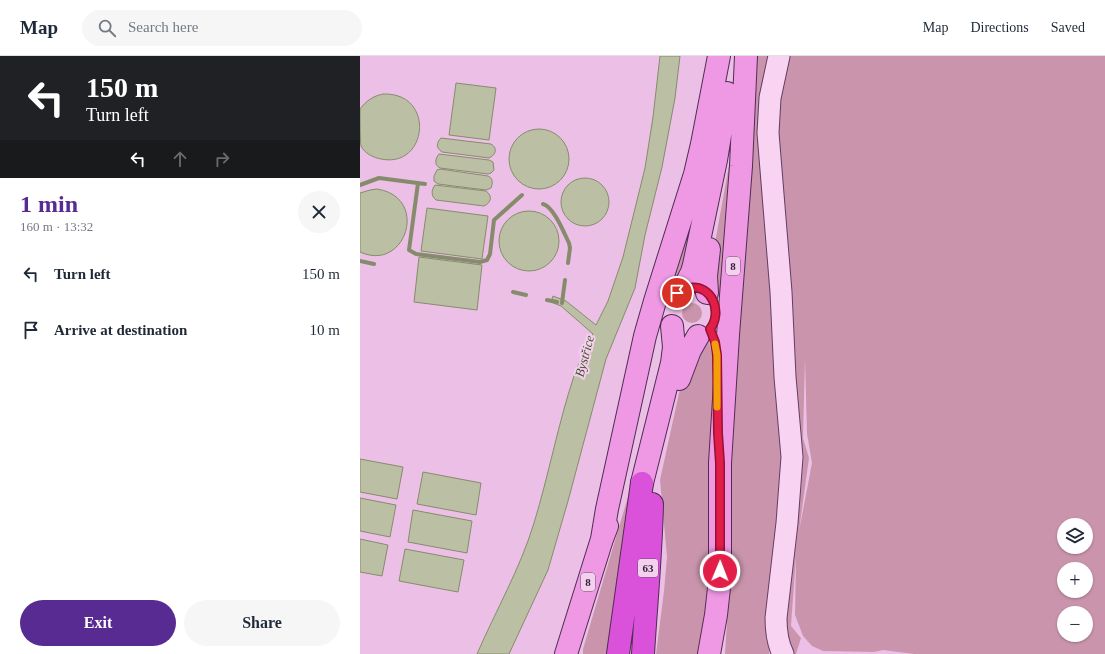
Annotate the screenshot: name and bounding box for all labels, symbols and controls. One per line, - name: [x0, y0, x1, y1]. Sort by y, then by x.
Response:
- search box: [82, 10, 362, 46]
- text: Map: [20, 17, 58, 38]
- icon: search: [96, 17, 118, 39]
- text: Search here: [128, 19, 198, 35]
- text: Map: [923, 20, 948, 35]
- text: Directions: [970, 20, 1029, 35]
- text: Saved: [1051, 20, 1085, 35]
- icon: left: [20, 72, 72, 124]
- text: 150 m: [86, 72, 158, 103]
- text: Turn left: [86, 105, 149, 125]
- icon: left: [127, 148, 149, 170]
- icon: ahead: [169, 148, 191, 170]
- icon: right: [211, 148, 233, 170]
- text: 1 min: [20, 191, 78, 217]
- button: close: [298, 191, 340, 233]
- text: 160 m · 13:32: [20, 219, 93, 234]
- road number: 8: [726, 257, 740, 275]
- icon: left: [20, 263, 42, 285]
- text: Turn left: [54, 266, 111, 282]
- text: 150 m: [302, 266, 340, 282]
- pin: [660, 276, 694, 310]
- icon: arrive: [666, 282, 688, 304]
- icon: arrive: [20, 319, 42, 341]
- text: Arrive at destination: [54, 322, 187, 338]
- text: 10 m: [310, 322, 340, 338]
- water label: Bystřice: [572, 333, 597, 379]
- map controls: [1057, 518, 1093, 642]
- button: layers: [1057, 518, 1093, 554]
- position arrow: [699, 550, 741, 592]
- road number: 63: [638, 559, 658, 577]
- button: +: [1057, 562, 1093, 598]
- road number: 8: [581, 573, 595, 591]
- button: Exit: [20, 600, 176, 646]
- button: Share: [184, 600, 340, 646]
- button: −: [1057, 606, 1093, 642]

